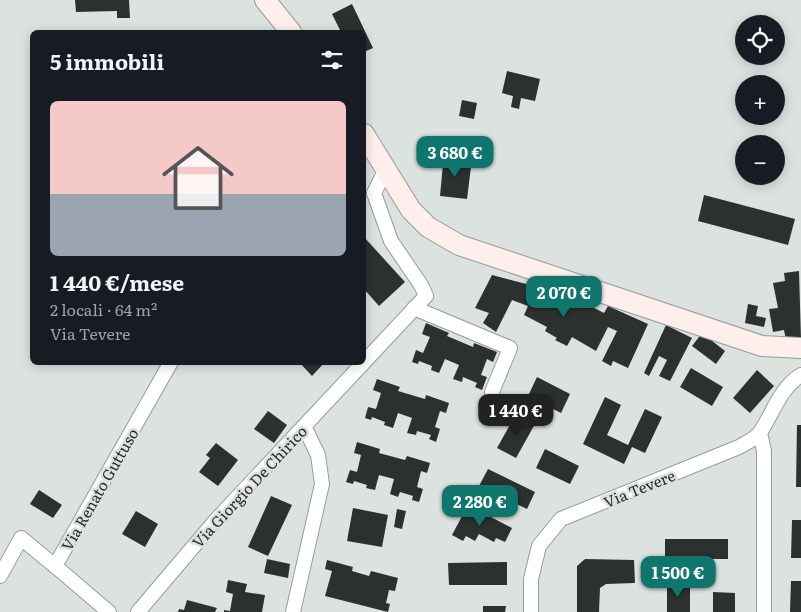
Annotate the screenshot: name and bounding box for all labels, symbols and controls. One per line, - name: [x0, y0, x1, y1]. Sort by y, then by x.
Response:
- map controls: [735, 15, 785, 185]
- button: locate: [735, 15, 785, 65]
- text: 5 immobili: [50, 45, 164, 76]
- icon: filters: [318, 46, 346, 74]
- button: +: [735, 75, 785, 125]
- icon: home: [153, 133, 243, 223]
- button: −: [735, 135, 785, 185]
- pin: 3 680 €: [409, 136, 501, 178]
- text: 3 680 €: [427, 140, 483, 164]
- text: 1 440 €/mese: [50, 266, 184, 297]
- pin: 2 070 €: [518, 276, 610, 318]
- text: 2 070 €: [537, 280, 591, 304]
- text: 2 locali · 64 m²: [50, 297, 157, 321]
- text: Via Tevere: [50, 321, 130, 345]
- pin: 1 440 €: [470, 394, 562, 436]
- text: 1 440 €: [489, 398, 543, 422]
- street label: Via Giorgio De Chirico: [186, 420, 312, 552]
- street label: Via Renato Guttuso: [55, 423, 143, 554]
- street label: Via Tevere: [600, 463, 678, 513]
- pin: 2 280 €: [434, 484, 526, 527]
- text: 2 280 €: [453, 489, 507, 513]
- pin: 1 500 €: [632, 556, 724, 598]
- text: 1 500 €: [652, 560, 704, 584]

